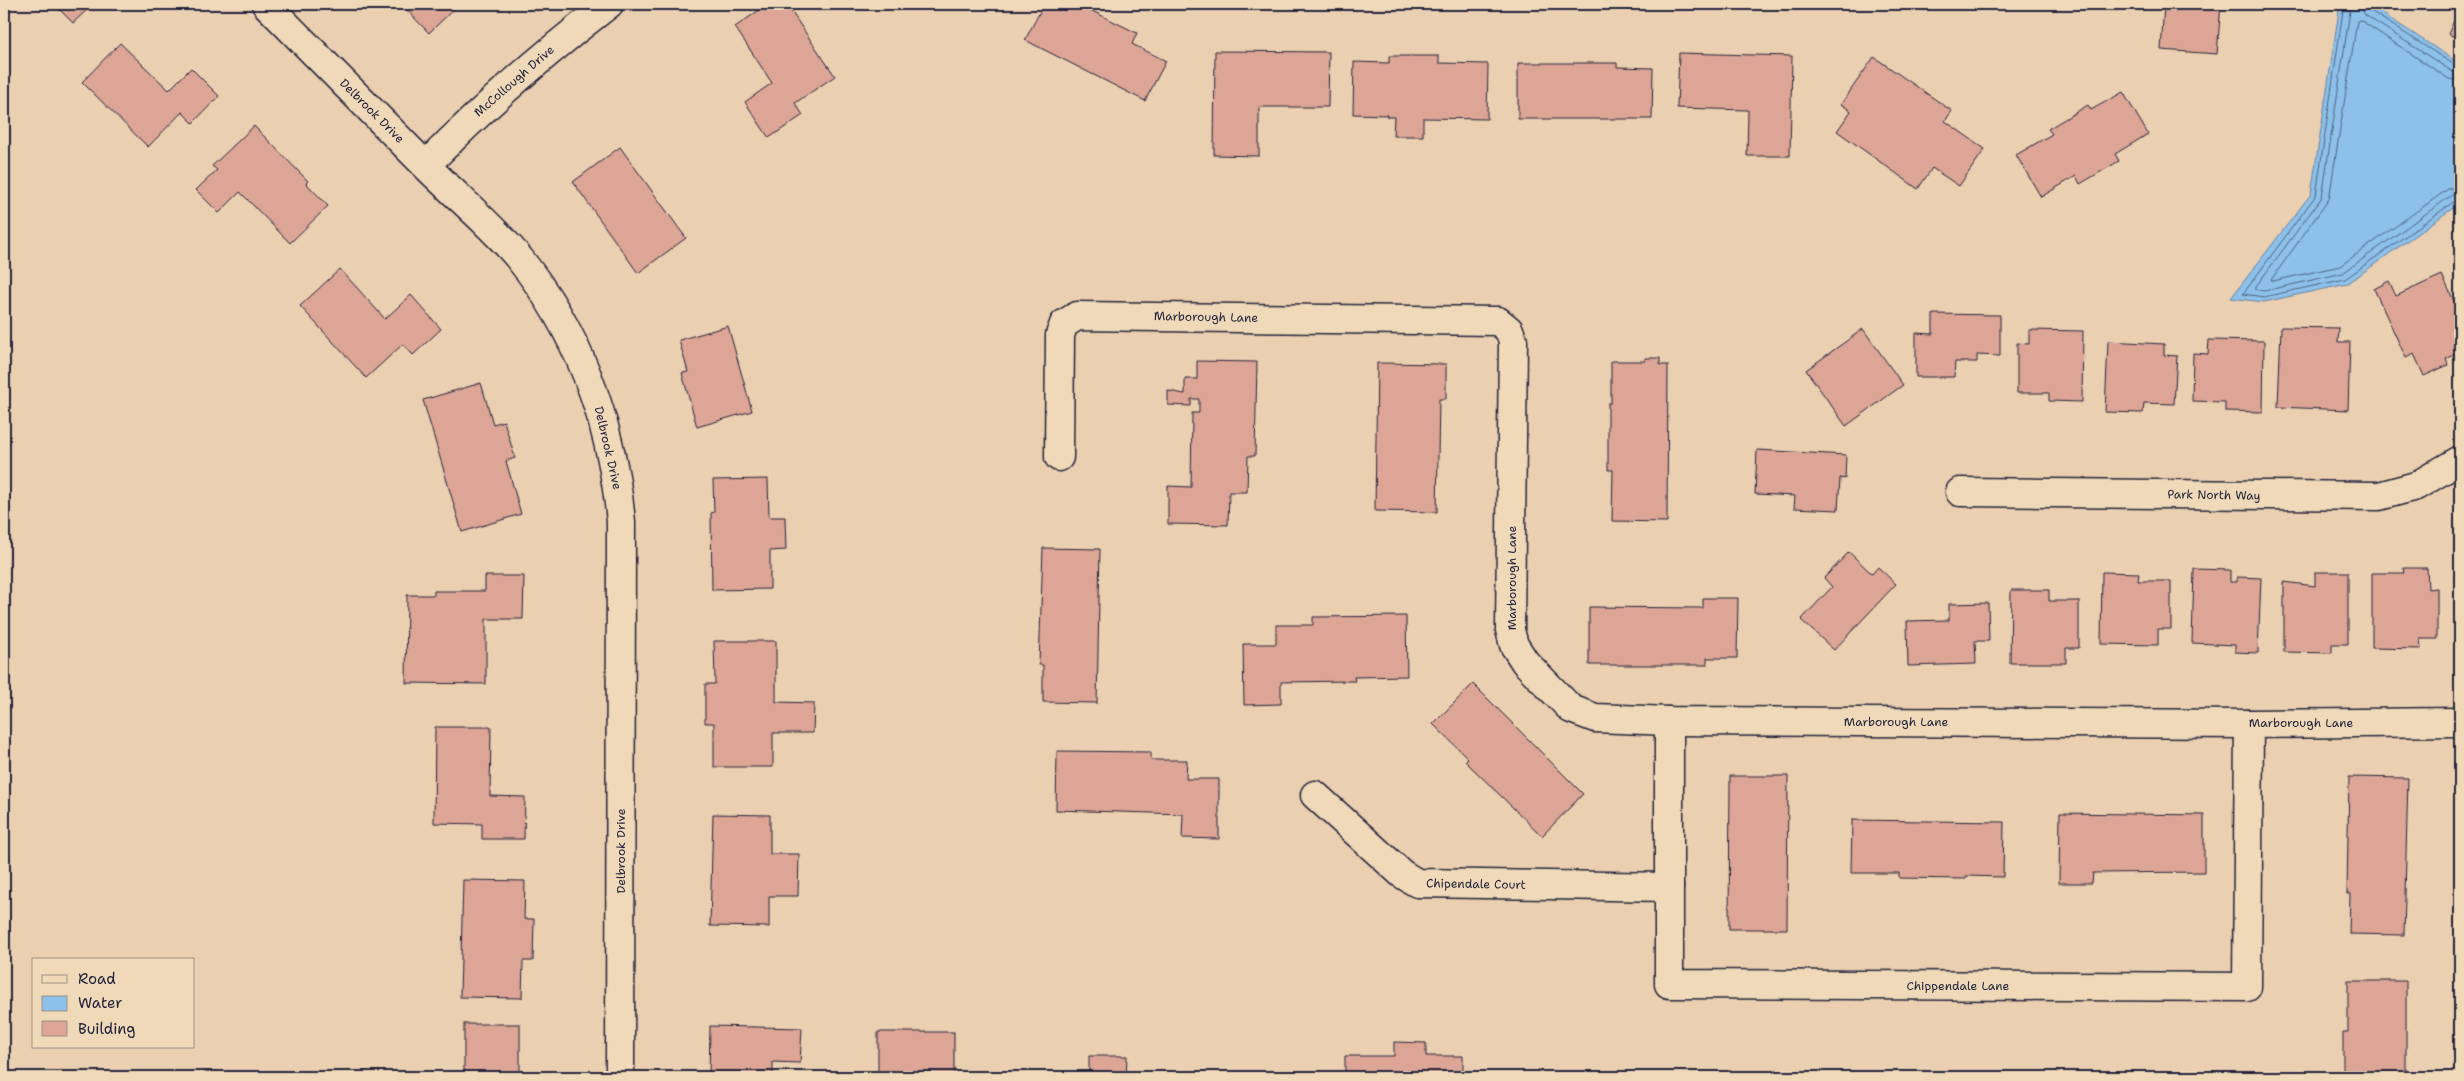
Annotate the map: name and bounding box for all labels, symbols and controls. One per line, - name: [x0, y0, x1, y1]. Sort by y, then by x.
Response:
- street label: McCollough Drive: [471, 42, 558, 120]
- street label: Delbrook Drive: [336, 75, 408, 147]
- street label: Marborough Lane: [1154, 308, 1259, 326]
- street label: Delbrook Drive: [591, 405, 625, 491]
- street label: Park North Way: [2167, 486, 2261, 504]
- street label: Marborough Lane: [1504, 526, 1520, 630]
- street label: Marborough Lane: [1844, 714, 1948, 730]
- street label: Marborough Lane: [2249, 715, 2353, 731]
- street label: Delbrook Drive: [613, 808, 629, 894]
- street label: Chipendale Court: [1426, 875, 1526, 893]
- legend: [32, 958, 195, 1048]
- text: Road: [78, 969, 116, 989]
- street label: Chippendale Lane: [1907, 978, 2010, 994]
- text: Water: [78, 993, 122, 1013]
- text: Building: [78, 1019, 135, 1039]

